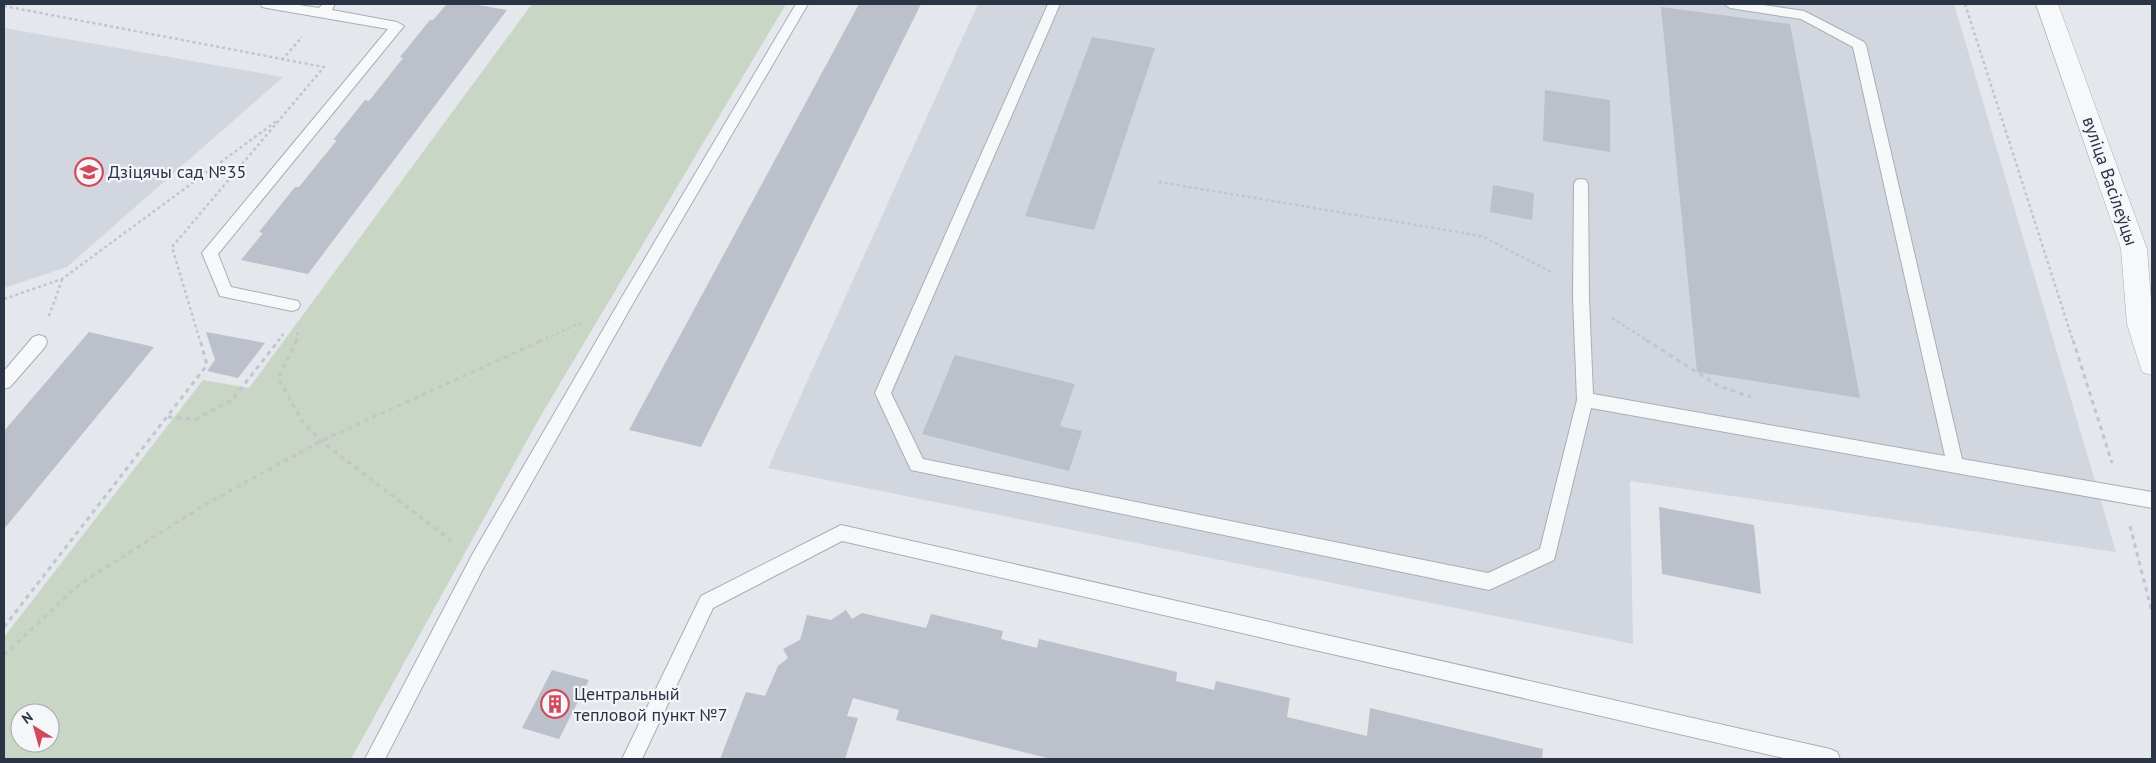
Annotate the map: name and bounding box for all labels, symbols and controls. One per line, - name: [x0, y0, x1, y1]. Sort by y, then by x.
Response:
- street label: вуліца Васілеўцы: [2078, 113, 2143, 248]
- school or university icon: Дзіцячы сад №35: [74, 157, 104, 187]
- place label: Дзіцячы сад №35: [108, 160, 246, 183]
- place label: Центральный тепловой пункт №7: [574, 682, 728, 726]
- building icon: Центральный тепловой пункт №7: [540, 689, 570, 719]
- north arrow: [10, 703, 60, 753]
- text: N: [18, 708, 36, 728]

